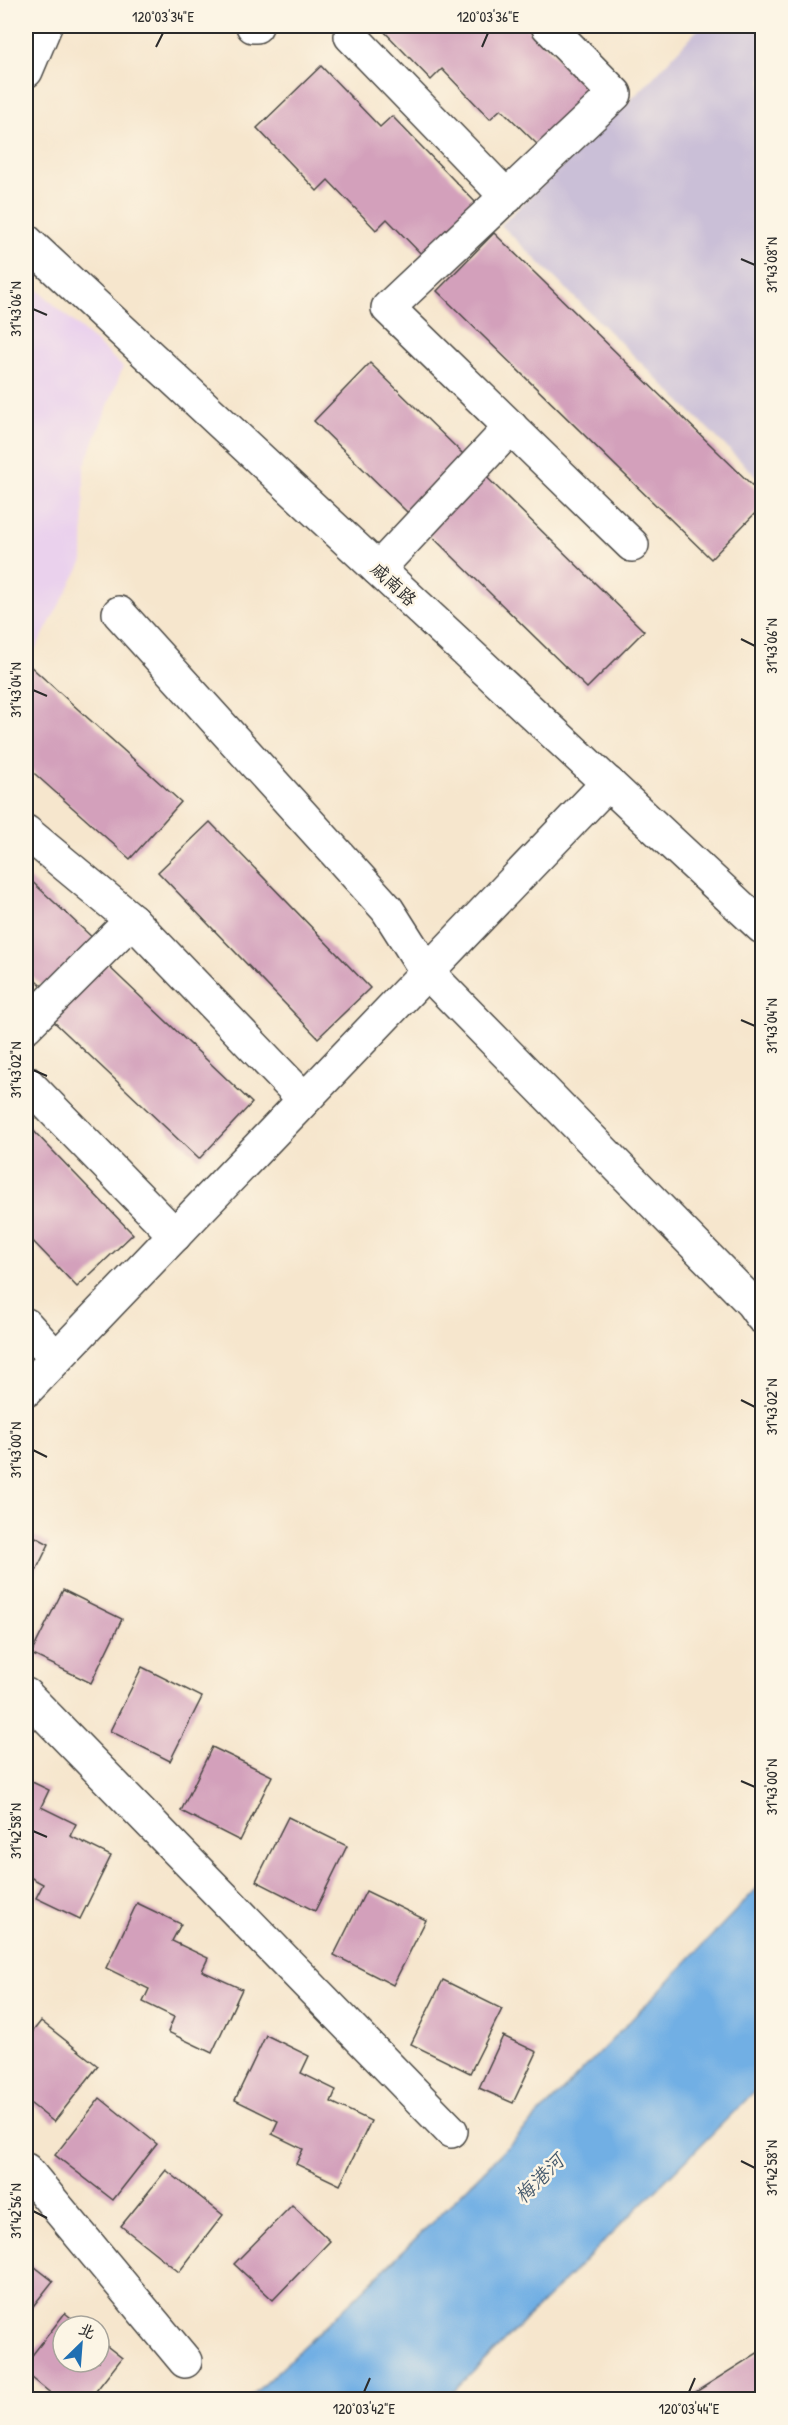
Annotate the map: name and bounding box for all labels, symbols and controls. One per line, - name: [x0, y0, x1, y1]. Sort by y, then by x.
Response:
- text: 120°03'34"E: [132, 6, 194, 27]
- text: 120°03'36"E: [457, 6, 520, 27]
- text: 31°43'08"N: [761, 237, 782, 293]
- text: 31°43'06"N: [5, 281, 26, 337]
- street label: 戚南路: [366, 556, 422, 612]
- text: 31°43'06"N: [761, 618, 782, 674]
- text: 31°43'04"N: [5, 662, 26, 718]
- text: 31°43'04"N: [761, 998, 782, 1054]
- text: 31°43'02"N: [5, 1042, 26, 1098]
- text: 31°43'02"N: [761, 1379, 782, 1435]
- text: 31°43'00"N: [5, 1422, 26, 1478]
- text: 31°43'00"N: [761, 1759, 782, 1815]
- text: 31°42'58"N: [5, 1803, 26, 1859]
- text: 31°42'58"N: [761, 2140, 782, 2196]
- water label: 梅港河: [508, 2145, 572, 2209]
- text: 31°42'56"N: [5, 2183, 26, 2239]
- north arrow: [51, 2314, 111, 2374]
- text: 北: [75, 2317, 99, 2344]
- text: 120°03'42"E: [333, 2398, 396, 2419]
- text: 120°03'44"E: [659, 2398, 720, 2419]

